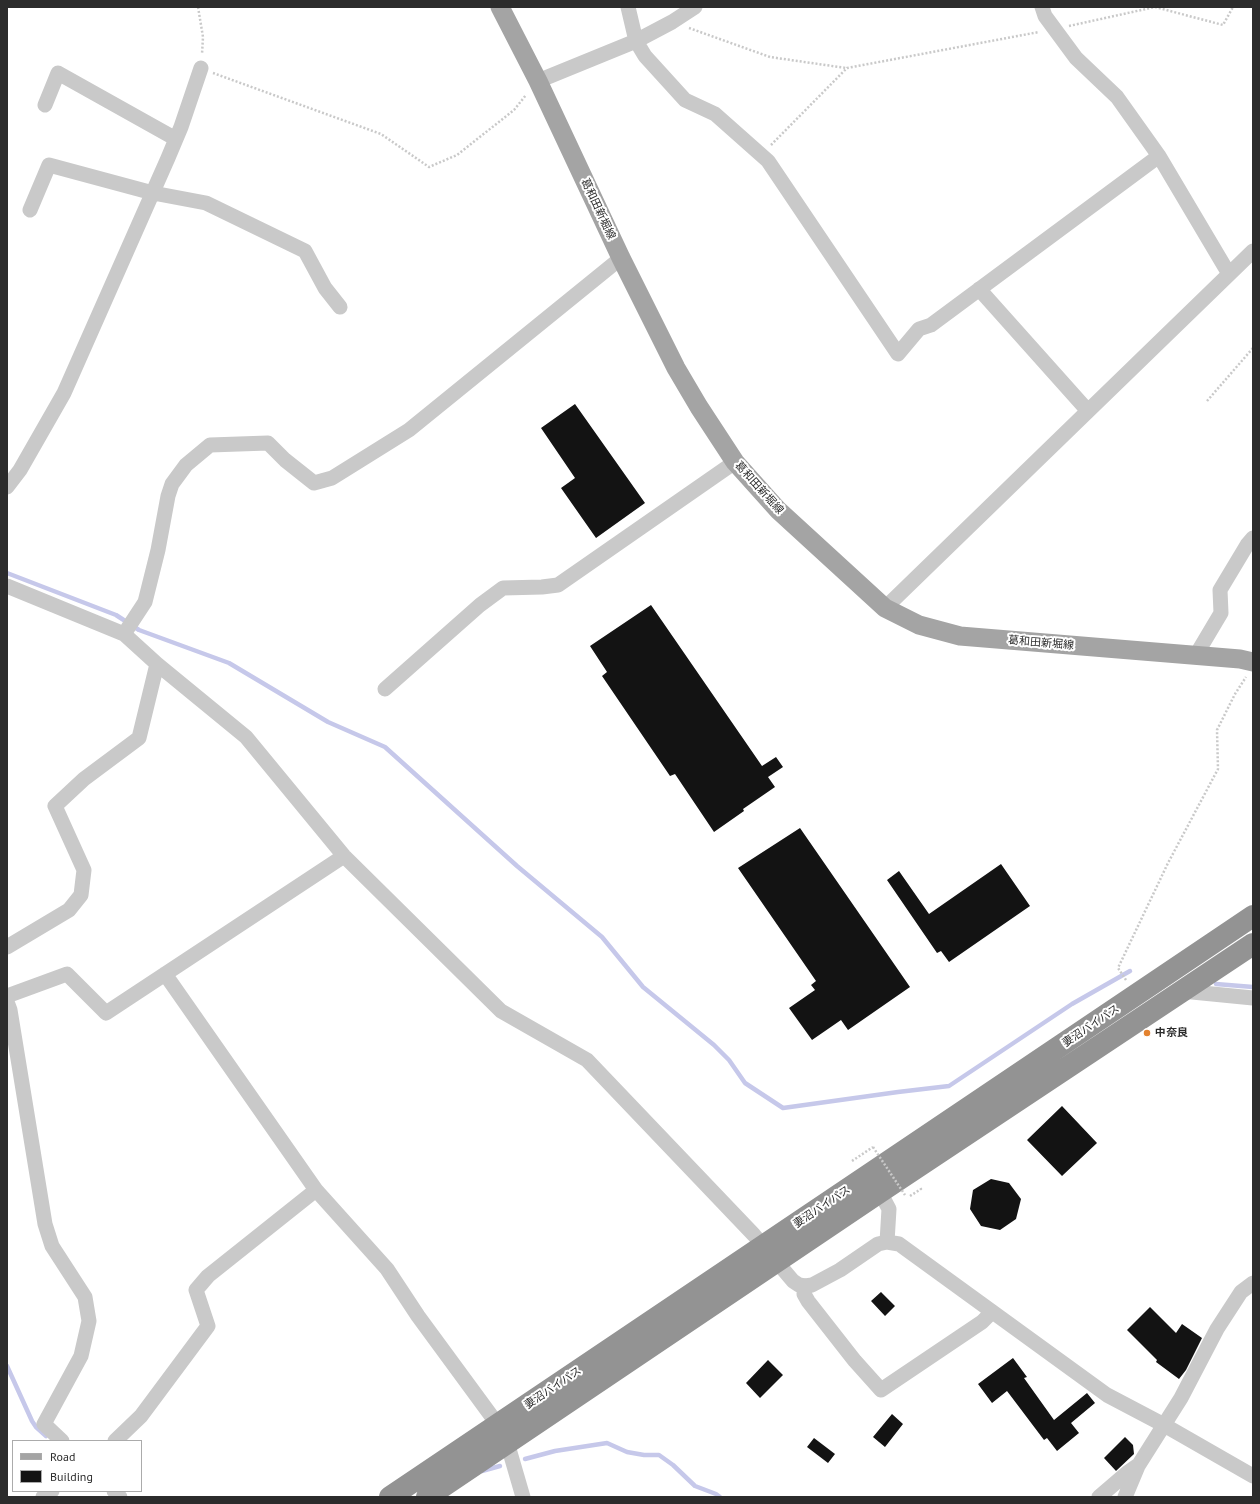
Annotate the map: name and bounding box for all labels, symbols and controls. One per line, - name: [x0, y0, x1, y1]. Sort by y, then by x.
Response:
- street label: 葛和田新堀線: [578, 176, 618, 242]
- street label: 葛和田新堀線: [732, 459, 786, 517]
- street label: 葛和田新堀線: [1008, 634, 1074, 652]
- street label: 妻沼バイパス: [1060, 1002, 1122, 1050]
- place label: 中奈良: [1155, 1026, 1188, 1040]
- marker: 中奈良: [1142, 1028, 1152, 1038]
- street label: 妻沼バイパス: [791, 1183, 853, 1231]
- street label: 妻沼バイパス: [522, 1364, 584, 1412]
- legend: [12, 1440, 142, 1492]
- text: Road: [50, 1449, 75, 1464]
- text: Building: [50, 1469, 93, 1484]

